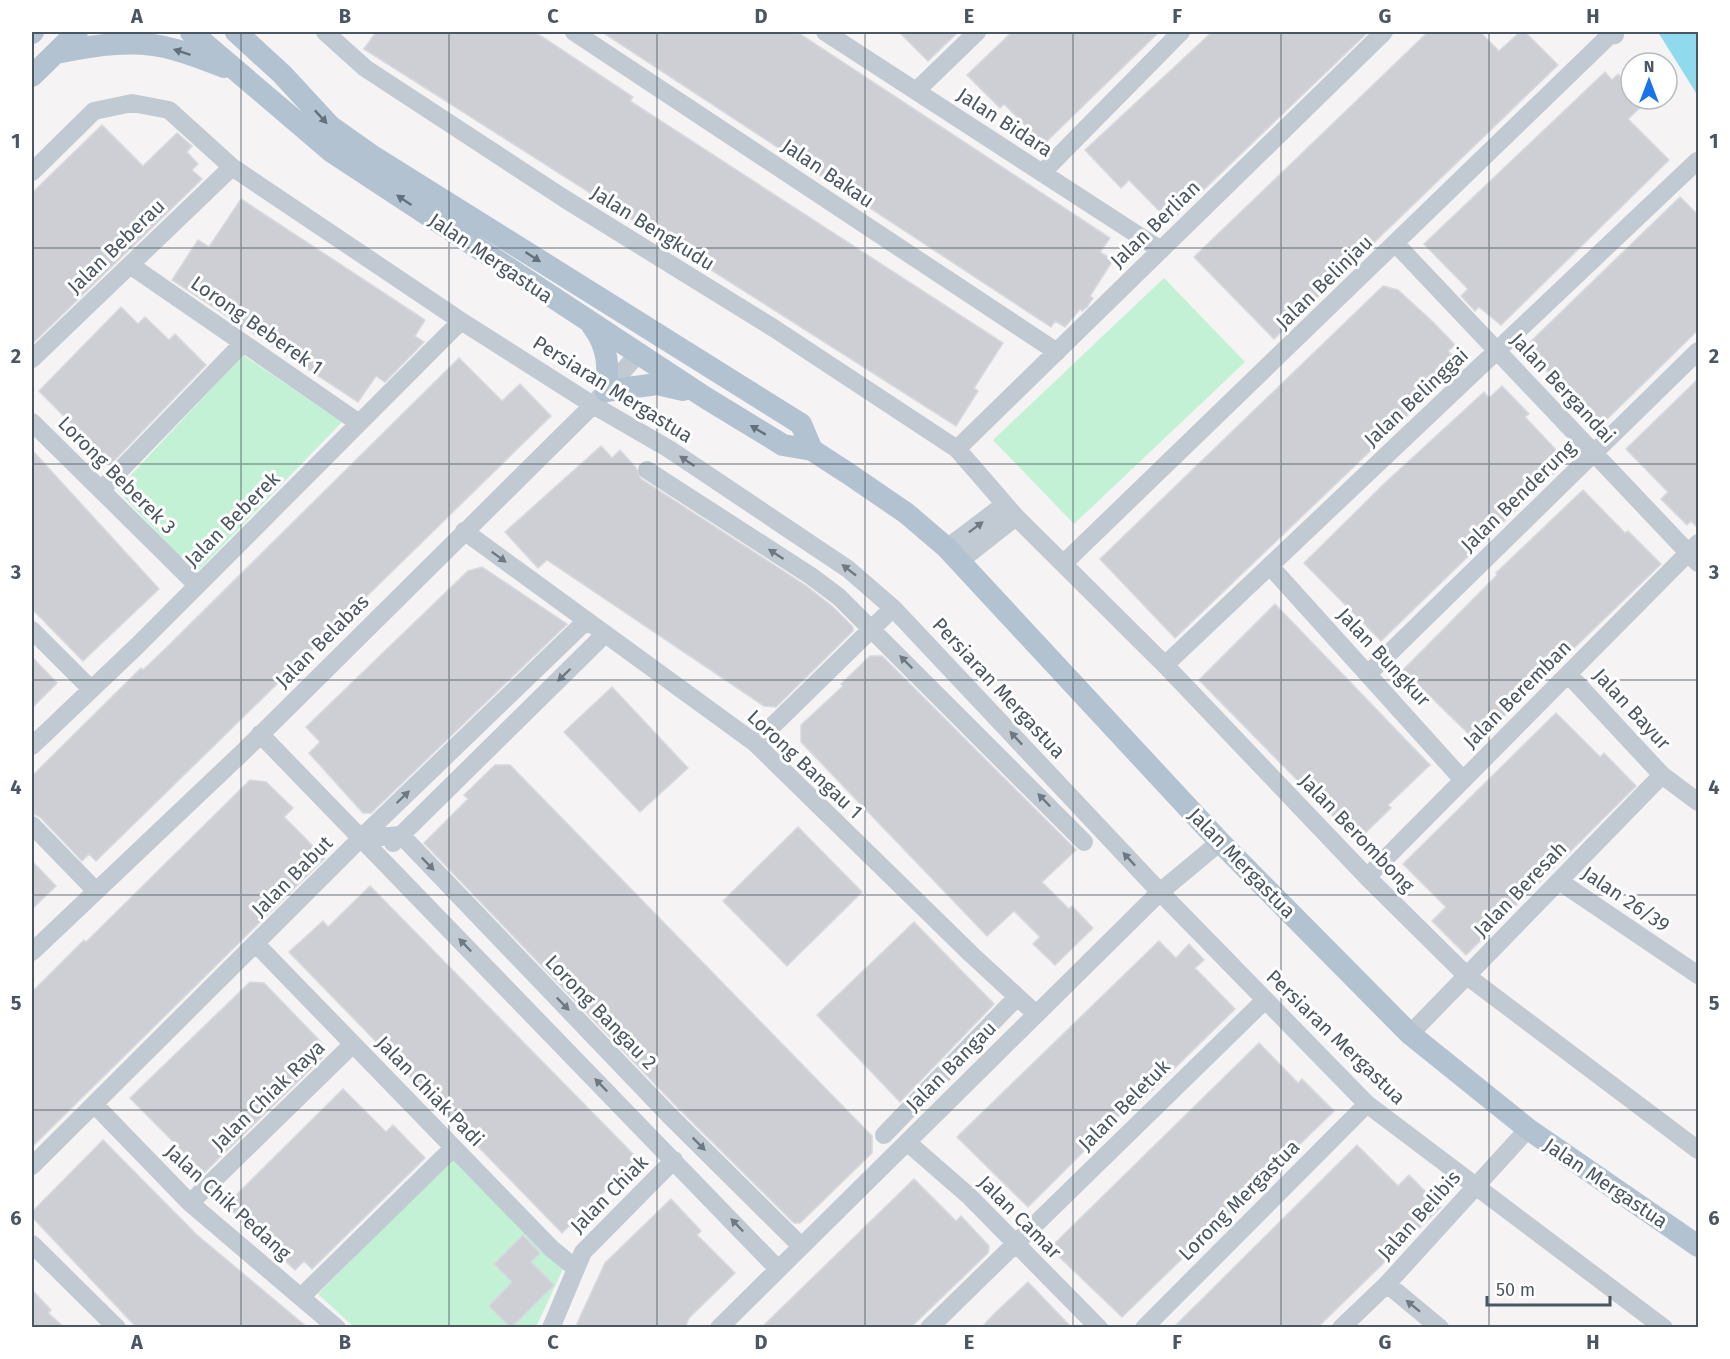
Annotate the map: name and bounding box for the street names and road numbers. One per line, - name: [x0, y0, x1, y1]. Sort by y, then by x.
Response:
- street label: Jalan Bidara: [953, 82, 1057, 162]
- street label: Jalan Bakau: [777, 133, 879, 213]
- street label: Jalan Berlian: [1105, 175, 1205, 273]
- street label: Jalan Bengkudu: [587, 180, 719, 276]
- street label: Jalan Beberau: [62, 194, 170, 298]
- street label: Jalan Mergastua: [425, 208, 557, 308]
- street label: Jalan Belinjau: [1271, 230, 1377, 334]
- street label: Lorong Beberek 1: [186, 271, 328, 379]
- street label: Jalan Bergandai: [1506, 328, 1620, 448]
- street label: Persiaran Mergastua: [529, 330, 697, 448]
- street label: Jalan Belinggai: [1359, 343, 1473, 451]
- street label: Lorong Beberek 3: [53, 411, 181, 539]
- street label: Jalan Benderung: [1456, 435, 1581, 557]
- street label: Jalan Beberek: [179, 466, 285, 572]
- street label: Jalan Belabas: [270, 589, 374, 693]
- street label: Jalan Bungkur: [1332, 603, 1436, 711]
- street label: Persiaran Mergastua: [928, 613, 1070, 763]
- street label: Jalan Beremban: [1458, 635, 1576, 753]
- street label: Jalan Bayur: [1588, 663, 1676, 755]
- street label: Lorong Bangau 1: [742, 705, 868, 823]
- street label: Jalan Berombong: [1294, 769, 1420, 898]
- street label: Jalan Mergastua: [1183, 803, 1301, 923]
- street label: Jalan Babut: [247, 830, 338, 921]
- street label: Jalan Beresah: [1469, 836, 1571, 942]
- street label: Jalan 26/39: [1578, 861, 1674, 937]
- street label: Lorong Bangau 2: [540, 950, 662, 1074]
- street label: Persiaran Mergastua: [1262, 965, 1410, 1109]
- street label: Jalan Bangau: [901, 1016, 1001, 1116]
- street label: Jalan Chiak Padi: [371, 1031, 489, 1151]
- street label: Jalan Chiak Raya: [206, 1035, 330, 1155]
- street label: Jalan Beletuk: [1073, 1054, 1175, 1156]
- street label: Jalan Mergastua: [1540, 1133, 1672, 1233]
- street label: Lorong Mergastua: [1174, 1135, 1304, 1265]
- street label: Jalan Chik Pedang: [160, 1139, 296, 1265]
- street label: Jalan Chiak: [565, 1150, 653, 1238]
- street label: Jalan Belibis: [1373, 1165, 1465, 1265]
- street label: Jalan Camar: [973, 1170, 1067, 1264]

